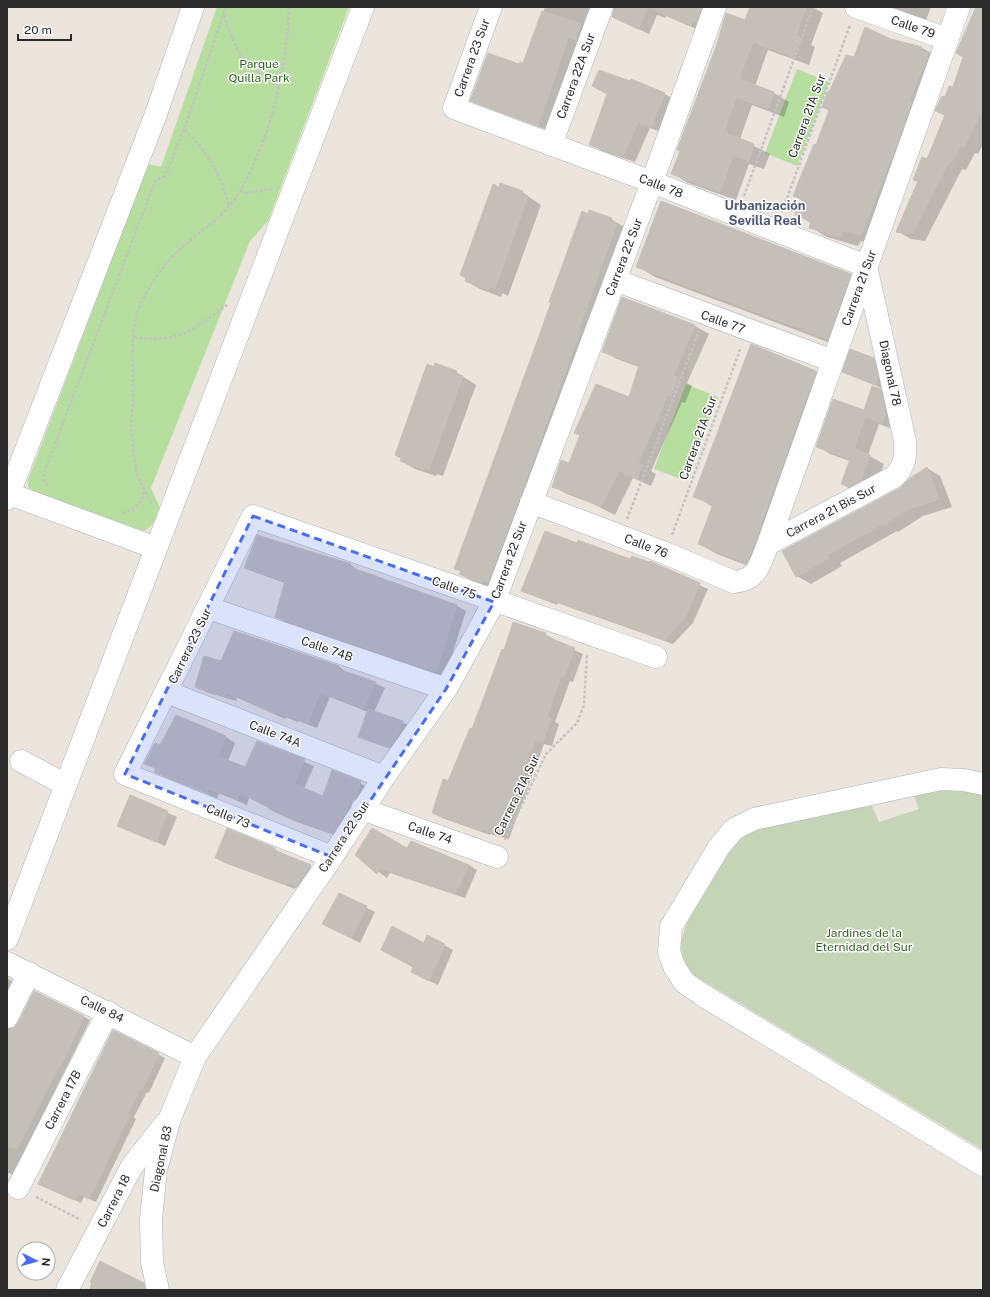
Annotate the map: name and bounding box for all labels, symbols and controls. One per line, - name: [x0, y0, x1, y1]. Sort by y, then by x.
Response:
- street label: Calle 79: [889, 13, 937, 41]
- scale bar: [18, 16, 71, 42]
- street label: Carrera 23 Sur: [451, 17, 493, 99]
- text: 20 m: [24, 23, 52, 37]
- street label: Carrera 22A Sur: [554, 31, 598, 121]
- park label: Parque Quilla Park: [228, 57, 290, 85]
- street label: Carrera 21A Sur: [785, 72, 829, 160]
- street label: Calle 78: [637, 171, 685, 201]
- district label: Urbanización Sevilla Real: [725, 198, 805, 228]
- street label: Carrera 22 Sur: [603, 216, 645, 298]
- street label: Carrera 21 Sur: [839, 248, 879, 328]
- street label: Calle 77: [699, 308, 747, 336]
- street label: Diagonal 78: [876, 339, 904, 407]
- street label: Carrera 21A Sur: [676, 394, 720, 482]
- street label: Carrera 21 Bis Sur: [784, 481, 879, 541]
- street label: Carrera 22 Sur: [488, 519, 530, 601]
- street label: Calle 76: [622, 531, 670, 561]
- street label: Calle 75: [430, 574, 478, 602]
- street label: Carrera 23 Sur: [166, 606, 214, 686]
- street label: Calle 74B: [299, 634, 355, 664]
- street label: Calle 74A: [247, 718, 303, 750]
- street label: Carrera 21A Sur: [491, 752, 543, 838]
- street label: Carrera 22 Sur: [316, 799, 372, 875]
- street label: Calle 73: [204, 801, 252, 831]
- street label: Calle 74: [406, 819, 454, 847]
- park label: Jardines de la Eternidad del Sur: [816, 926, 913, 954]
- street label: Calle 84: [78, 993, 126, 1026]
- street label: Carrera 17B: [42, 1068, 84, 1132]
- street label: Diagonal 83: [147, 1125, 175, 1193]
- street label: Carrera 18: [95, 1172, 133, 1230]
- north arrow: [16, 1241, 56, 1281]
- text: N: [40, 1257, 52, 1267]

